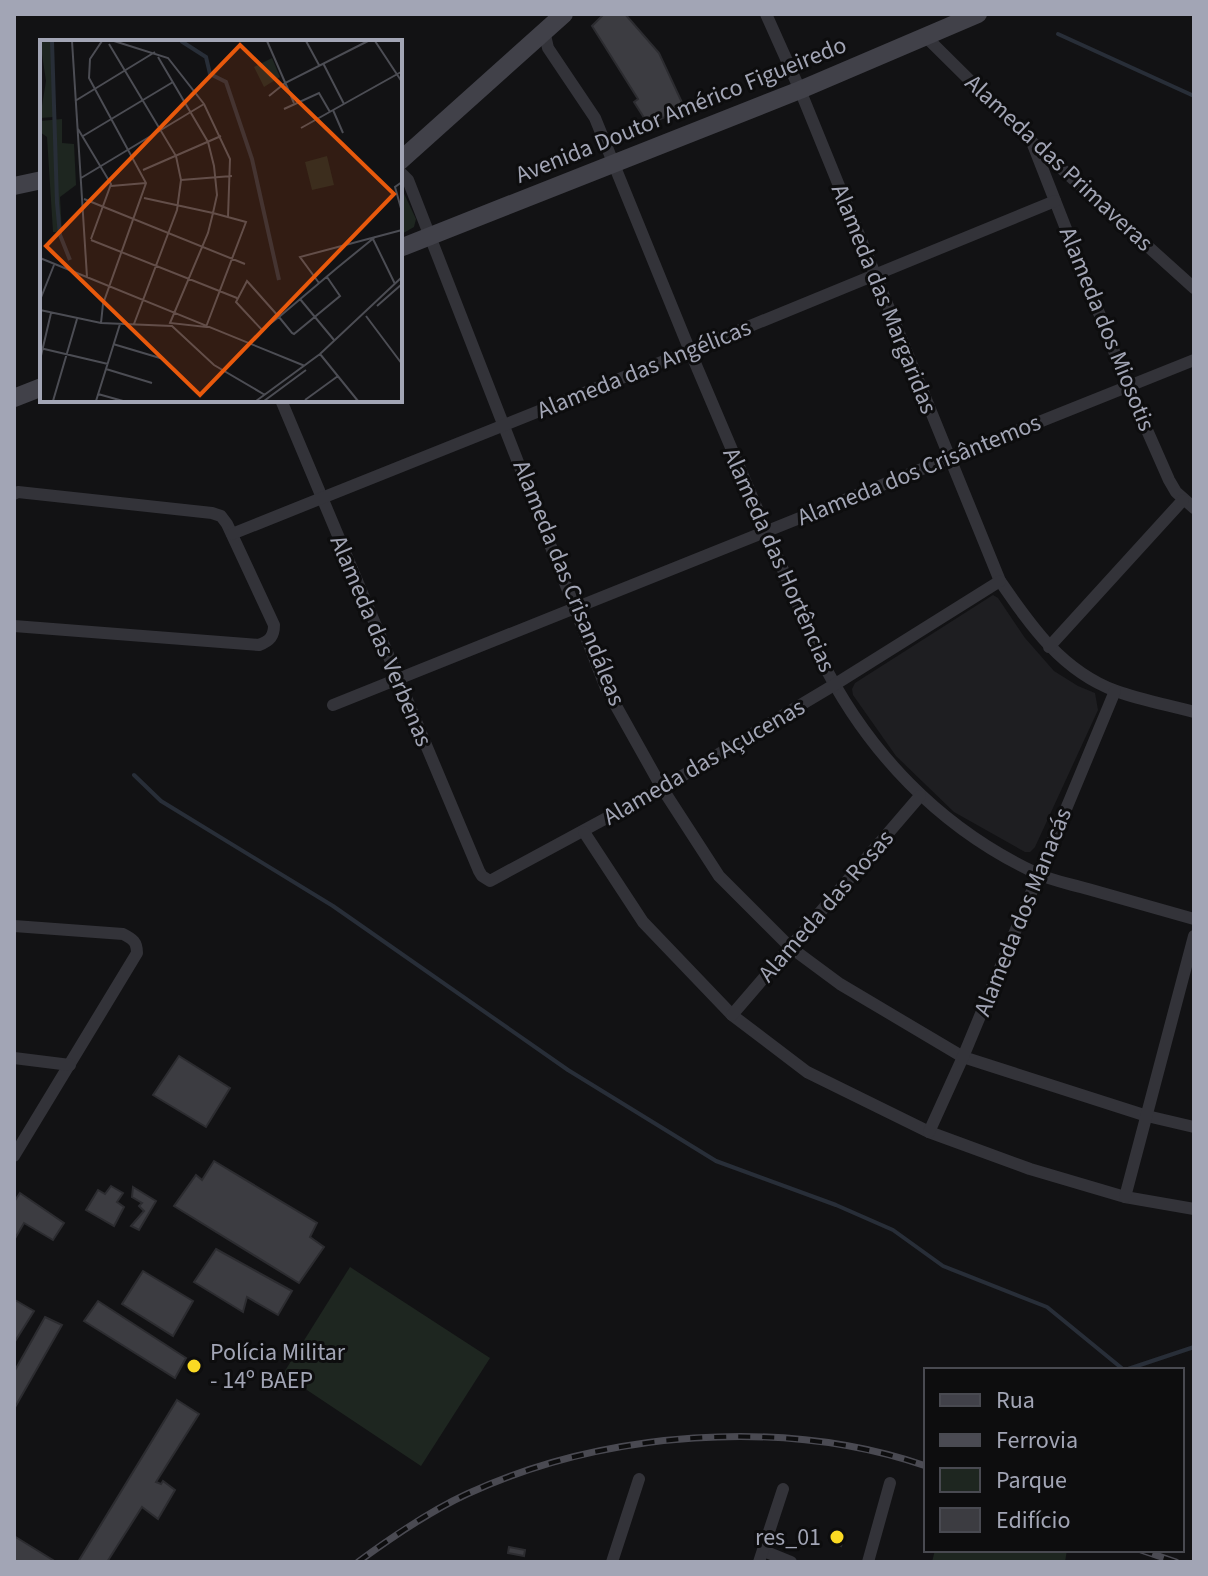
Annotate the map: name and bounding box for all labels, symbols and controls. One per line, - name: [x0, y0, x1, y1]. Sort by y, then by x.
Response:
- street label: Avenida Doutor Américo Figueiredo: [510, 27, 852, 193]
- inset map: [40, 40, 402, 402]
- street label: Alameda das Primaveras: [957, 66, 1161, 260]
- street label: Alameda das Margaridas: [822, 179, 946, 419]
- street label: Alameda dos Miosotis: [1050, 222, 1164, 436]
- street label: Alameda das Angélicas: [532, 310, 756, 428]
- street label: Alameda dos Crisântemos: [792, 405, 1046, 535]
- street label: Alameda das Hortências: [714, 442, 844, 678]
- street label: Alameda das Crisandáleas: [504, 455, 634, 711]
- street label: Alameda das Verbenas: [321, 530, 441, 752]
- street label: Alameda das Açucenas: [596, 690, 812, 834]
- street label: Alameda dos Manacás: [965, 803, 1081, 1021]
- street label: Alameda das Rosas: [750, 822, 902, 990]
- place label: Polícia Militar - 14º BAEP: [210, 1335, 346, 1398]
- marker: Polícia Militar - 14º BAEP: [185, 1357, 203, 1375]
- legend: [924, 1368, 1184, 1552]
- text: Rua: [996, 1383, 1035, 1418]
- text: Ferrovia: [996, 1423, 1078, 1458]
- text: Parque: [996, 1463, 1067, 1498]
- text: Edifício: [996, 1503, 1070, 1538]
- place label: res_01: [755, 1520, 821, 1555]
- marker: res_01: [828, 1528, 846, 1546]

